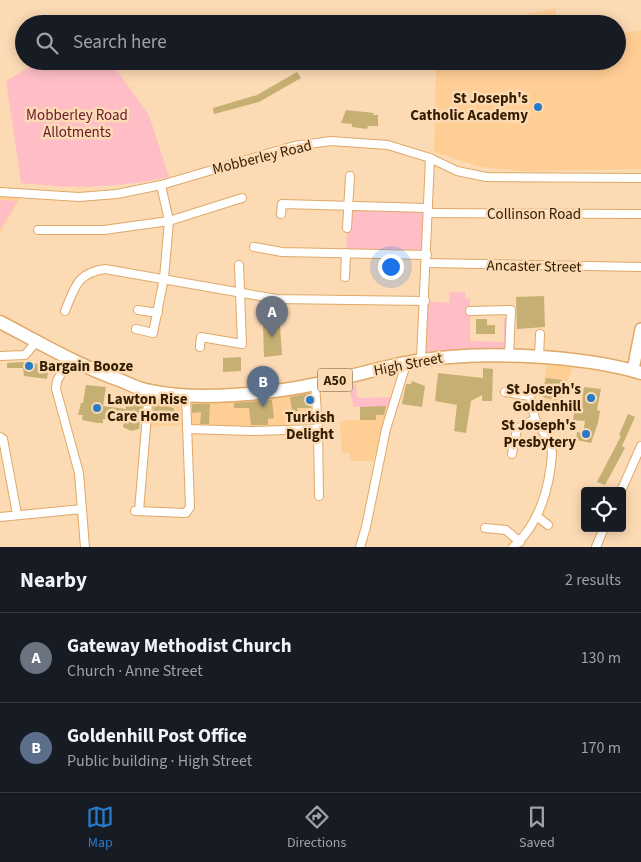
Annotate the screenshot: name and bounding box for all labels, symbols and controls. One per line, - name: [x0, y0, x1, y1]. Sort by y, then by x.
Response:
- search box: [15, 15, 626, 70]
- icon: search: [33, 29, 61, 57]
- text: Search here: [73, 29, 167, 56]
- place label: St Joseph's Catholic Academy: [410, 88, 528, 126]
- marker: St Joseph's Catholic Academy: [532, 101, 544, 113]
- park label: Mobberley Road Allotments: [26, 105, 128, 143]
- street label: Mobberley Road: [210, 135, 314, 180]
- street label: Collinson Road: [487, 204, 581, 225]
- your location: [378, 254, 404, 280]
- street label: Ancaster Street: [486, 255, 582, 278]
- pin: A: [256, 296, 288, 337]
- street label: High Street: [372, 348, 444, 381]
- place label: Bargain Booze: [39, 356, 133, 377]
- marker: Bargain Booze: [23, 360, 35, 372]
- pin: B: [247, 366, 279, 407]
- road number: A50: [318, 368, 352, 392]
- place label: St Joseph's Goldenhill: [506, 379, 582, 417]
- place label: Lawton Rise Care Home: [107, 389, 188, 427]
- marker: St Joseph's Goldenhill: [585, 392, 597, 404]
- marker: Turkish Delight: [304, 394, 316, 406]
- marker: Lawton Rise Care Home: [91, 402, 103, 414]
- place label: Turkish Delight: [285, 407, 335, 445]
- place label: St Joseph's Presbytery: [501, 415, 576, 453]
- marker: St Joseph's Presbytery: [580, 428, 592, 440]
- map controls: [581, 487, 626, 532]
- button: locate: [581, 487, 626, 532]
- text: Nearby: [20, 565, 87, 595]
- text: 2 results: [565, 569, 621, 591]
- text: Gateway Methodist Church: [67, 633, 292, 660]
- text: A: [31, 647, 41, 669]
- text: 130 m: [581, 647, 621, 669]
- text: Church · Anne Street: [67, 660, 203, 682]
- text: Goldenhill Post Office: [67, 723, 247, 750]
- text: B: [31, 737, 41, 759]
- text: 170 m: [581, 737, 621, 759]
- text: Public building · High Street: [67, 750, 252, 772]
- tab: Map: [86, 803, 114, 853]
- tab: Directions: [287, 803, 346, 853]
- tab: Saved: [519, 803, 555, 853]

